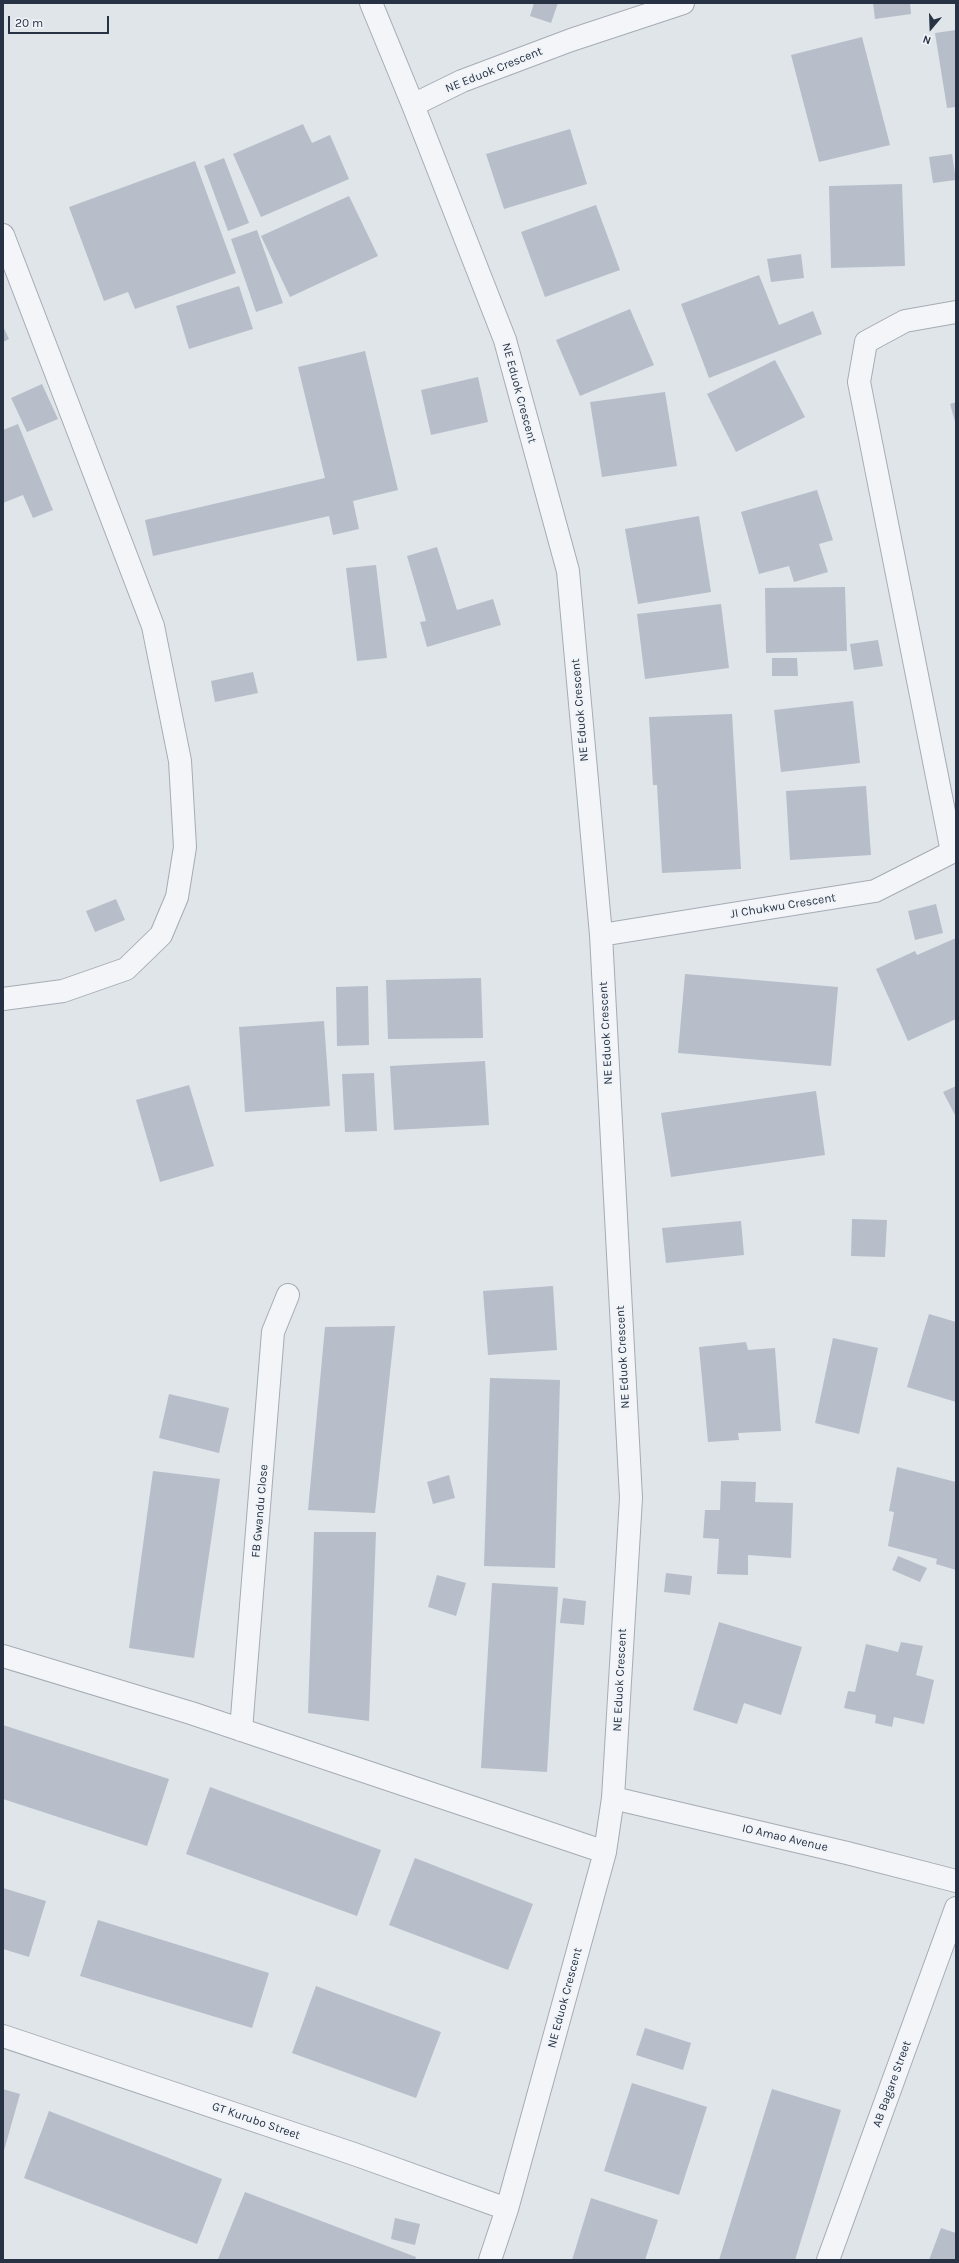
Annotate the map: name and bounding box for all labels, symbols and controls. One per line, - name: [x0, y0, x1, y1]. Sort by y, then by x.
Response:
- scale bar: [10, 8, 111, 34]
- north arrow: [911, 8, 951, 48]
- text: 20 m: [15, 16, 43, 30]
- text: N: [921, 32, 933, 47]
- street label: NE Eduok Crescent: [443, 44, 545, 96]
- street label: NE Eduok Crescent: [499, 341, 539, 445]
- street label: NE Eduok Crescent: [568, 658, 592, 762]
- street label: JI Chukwu Crescent: [729, 891, 837, 921]
- street label: NE Eduok Crescent: [596, 981, 616, 1085]
- street label: NE Eduok Crescent: [613, 1305, 633, 1409]
- street label: FB Gwandu Close: [249, 1464, 271, 1558]
- street label: NE Eduok Crescent: [610, 1628, 630, 1732]
- street label: IO Amao Avenue: [741, 1821, 829, 1855]
- street label: NE Eduok Crescent: [545, 1946, 585, 2050]
- street label: AB Bagare Street: [870, 2039, 914, 2129]
- street label: GT Kurubo Street: [210, 2099, 302, 2143]

